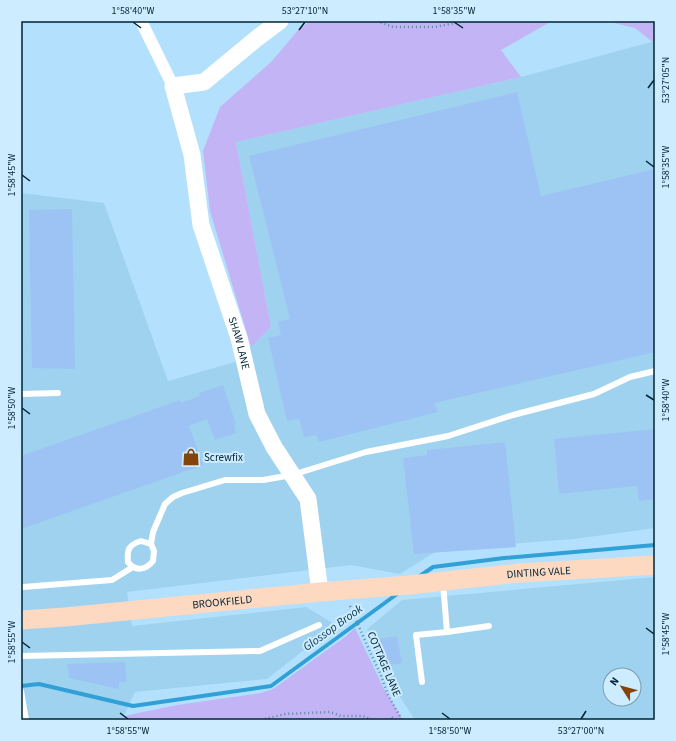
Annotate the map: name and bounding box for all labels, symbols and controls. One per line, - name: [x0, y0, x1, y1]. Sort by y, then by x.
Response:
- text: 1°58'40"W: [112, 4, 155, 18]
- text: 53°27'10"N: [282, 4, 328, 18]
- text: 1°58'35"W: [433, 4, 476, 18]
- text: 53°27'05"N: [659, 57, 673, 103]
- text: 1°58'35"W: [659, 145, 673, 188]
- text: 1°58'45"W: [5, 153, 19, 196]
- street label: SHAW LANE: [225, 315, 254, 371]
- text: 1°58'40"W: [659, 378, 673, 421]
- text: 1°58'50"W: [5, 386, 19, 429]
- shop icon: Screwfix: [181, 447, 201, 467]
- place label: Screwfix: [204, 450, 243, 465]
- street label: DINTING VALE: [506, 562, 571, 582]
- street label: BROOKFIELD: [192, 591, 253, 612]
- water label: Glossop Brook: [300, 600, 366, 655]
- text: 1°58'45"W: [659, 612, 673, 655]
- text: 1°58'55"W: [5, 620, 19, 663]
- street label: COTTAGE LANE: [364, 629, 405, 699]
- north arrow: [602, 667, 642, 707]
- text: N: [606, 674, 623, 689]
- text: 1°58'55"W: [107, 724, 150, 738]
- text: 1°58'50"W: [429, 724, 472, 738]
- text: 53°27'00"N: [558, 724, 604, 738]

